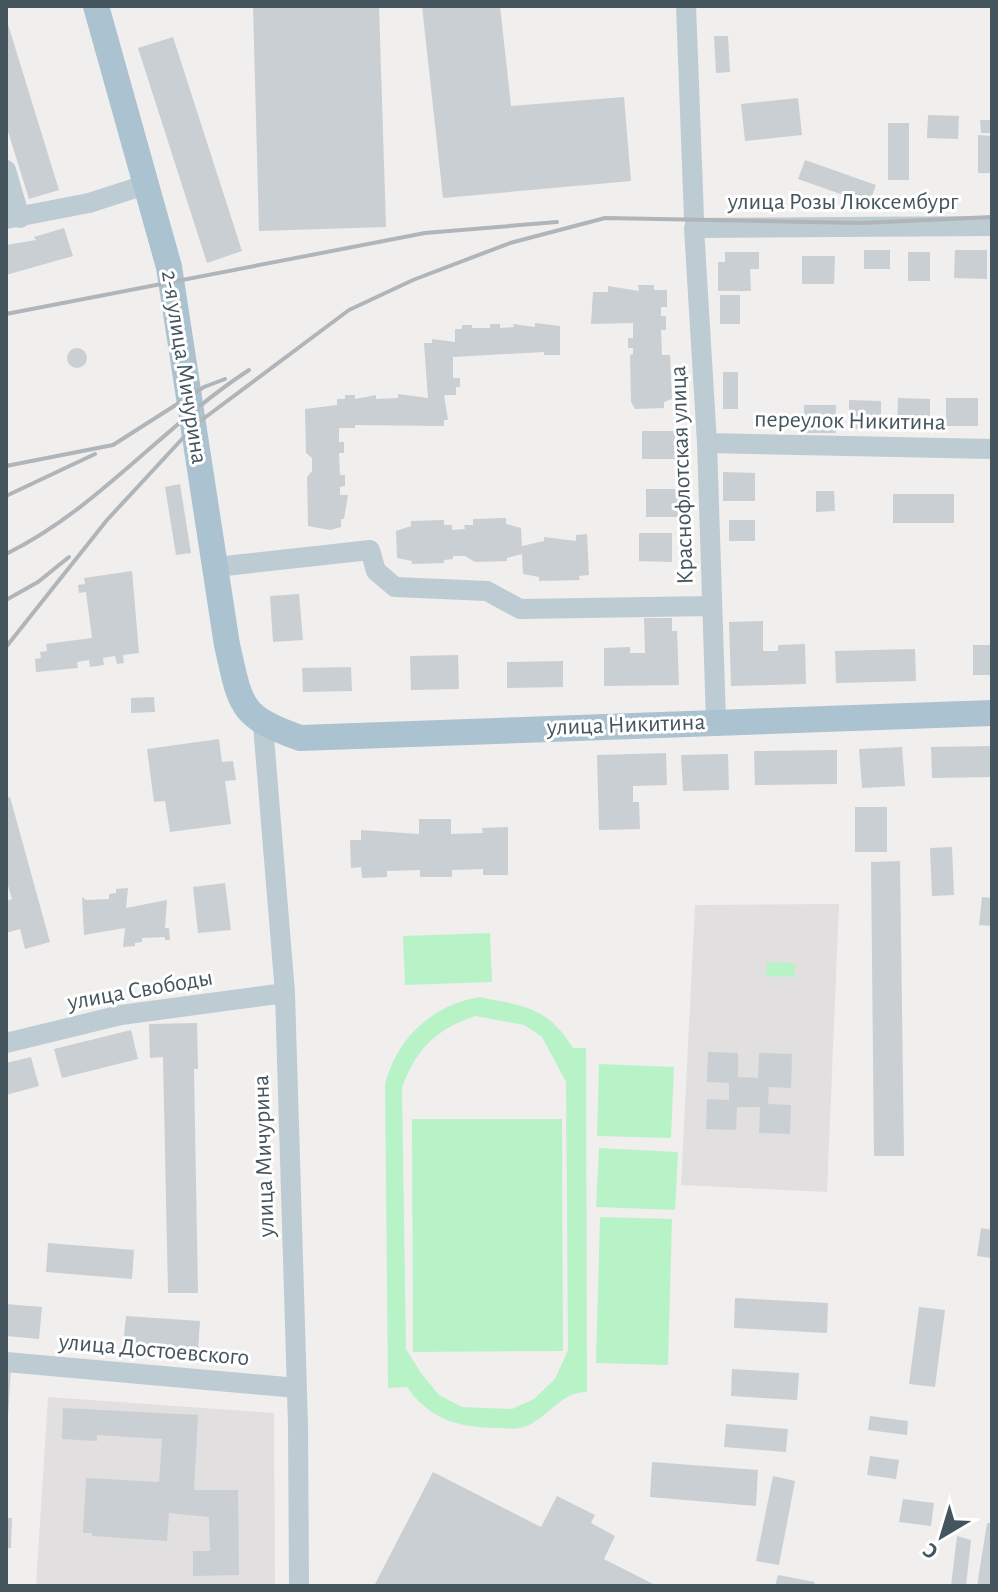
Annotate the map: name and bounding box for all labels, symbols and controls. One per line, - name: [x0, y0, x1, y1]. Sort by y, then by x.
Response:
- street label: улица Розы Люксембург: [727, 190, 959, 214]
- street label: 2-я улица Мичурина: [157, 269, 211, 466]
- street label: Краснофлотская улица: [666, 365, 698, 585]
- street label: переулок Никитина: [754, 407, 946, 435]
- street label: улица Никитина: [545, 710, 706, 740]
- street label: улица Свободы: [65, 965, 215, 1015]
- street label: улица Мичурина: [249, 1074, 279, 1239]
- street label: улица Достоевского: [57, 1330, 250, 1370]
- north arrow: [902, 1496, 982, 1576]
- text: С: [919, 1539, 942, 1563]

